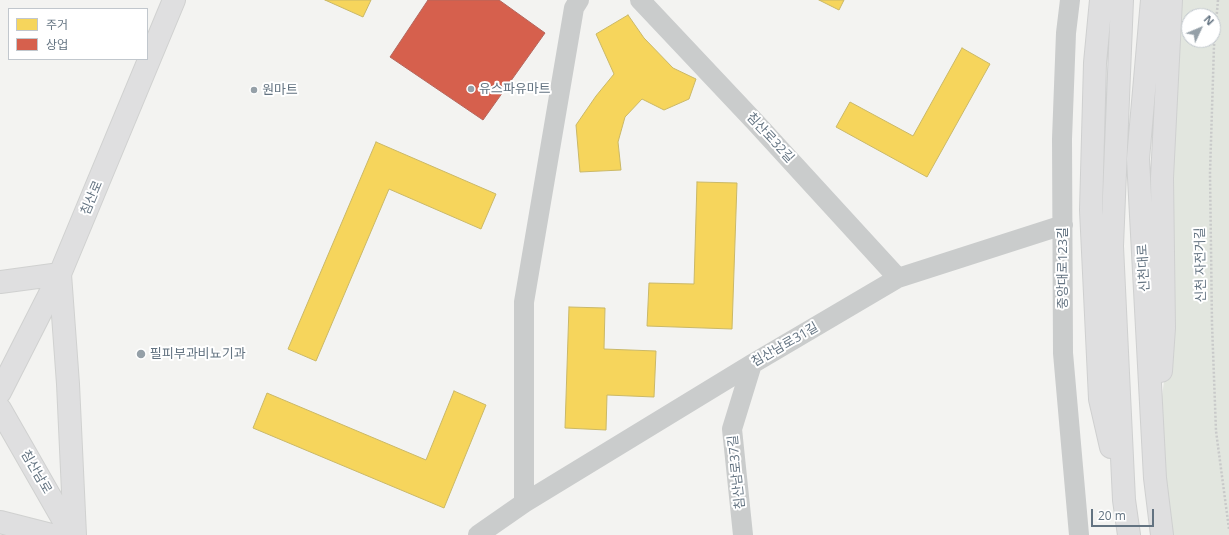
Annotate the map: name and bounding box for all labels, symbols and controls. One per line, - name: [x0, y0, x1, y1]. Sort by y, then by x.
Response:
- legend: [8, 8, 148, 60]
- north arrow: [1181, 8, 1221, 48]
- text: N: [1201, 12, 1218, 28]
- text: 주거: [46, 16, 68, 33]
- text: 상업: [46, 36, 68, 53]
- place label: 유스파유마트: [479, 81, 551, 97]
- place label: 원마트: [262, 82, 298, 98]
- marker: 유스파유마트: [466, 84, 476, 94]
- marker: 원마트: [249, 85, 259, 95]
- street label: 침산로32길: [743, 110, 797, 166]
- street label: 침산로: [78, 178, 106, 218]
- street label: 중앙대로123길: [1055, 227, 1071, 309]
- street label: 신천 자전거길: [1193, 227, 1209, 303]
- street label: 신천대로: [1135, 244, 1153, 292]
- street label: 침산남로31길: [749, 320, 821, 370]
- place label: 필피부과비뇨기과: [150, 346, 246, 362]
- marker: 필피부과비뇨기과: [135, 348, 147, 360]
- street label: 침산남로37길: [725, 434, 749, 510]
- street label: 침산남로: [17, 447, 55, 497]
- scale bar: [1093, 501, 1156, 527]
- text: 20 m: [1098, 507, 1126, 524]

